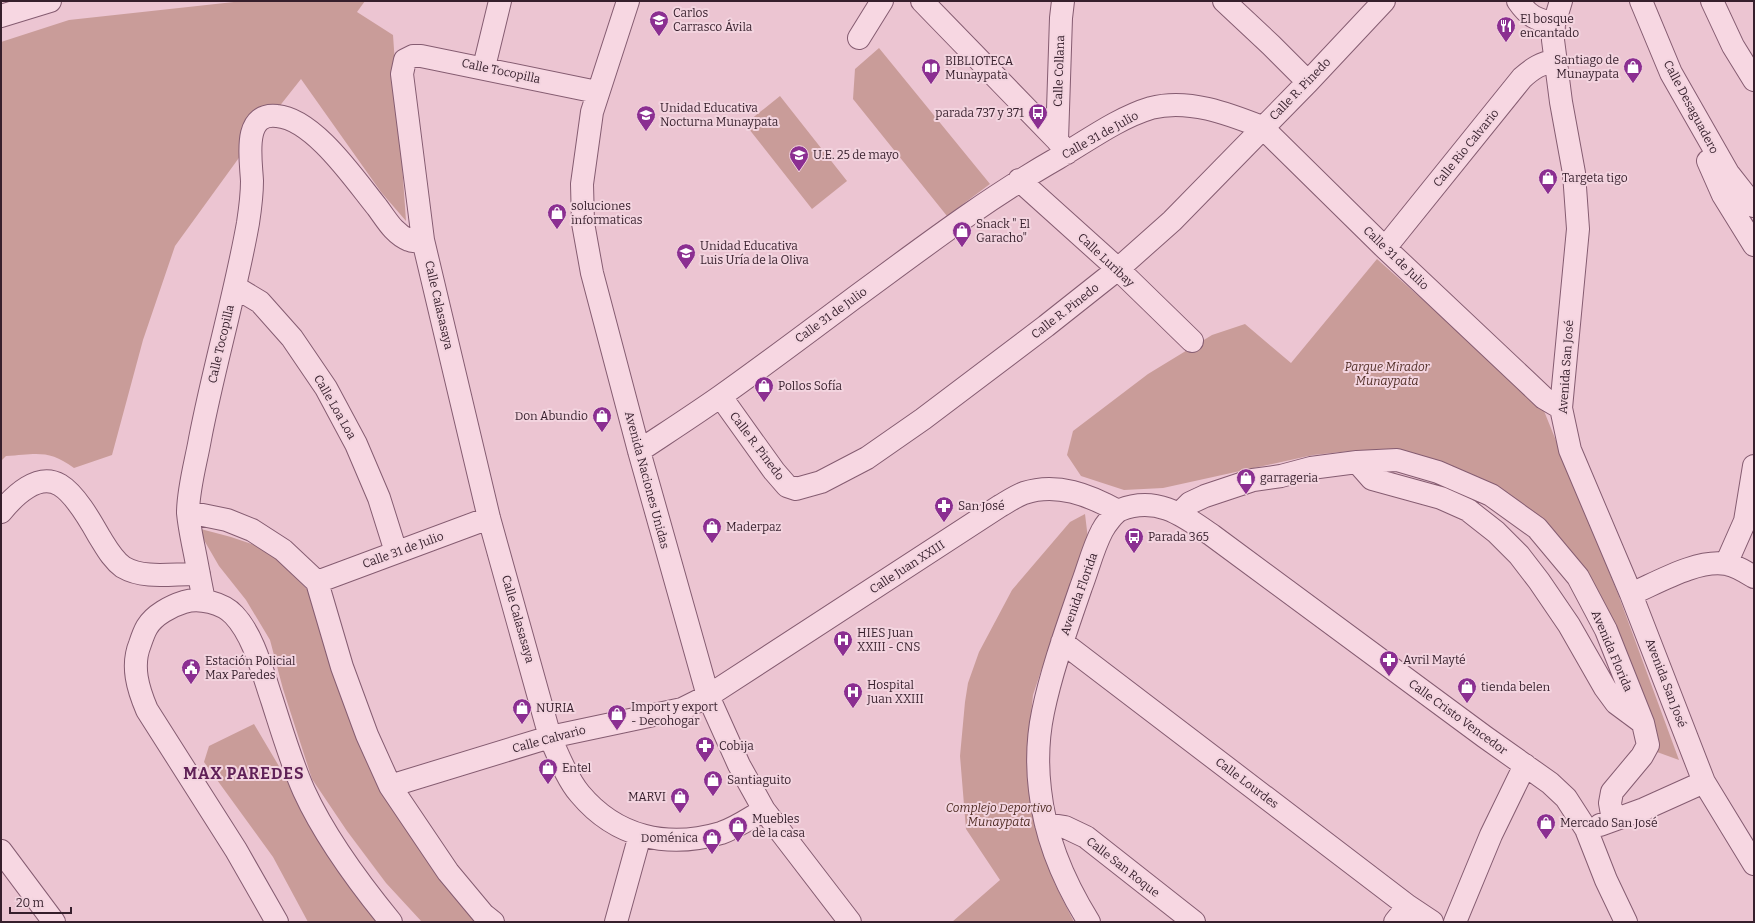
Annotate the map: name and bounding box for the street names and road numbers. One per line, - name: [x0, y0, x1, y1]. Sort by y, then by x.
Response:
- street label: Calle Collana: [1051, 34, 1067, 107]
- street label: Calle R. Pinedo: [1267, 55, 1333, 123]
- street label: Calle Tocopilla: [460, 56, 542, 86]
- street label: Calle Desaguadero: [1660, 58, 1722, 156]
- street label: Calle Rio Calvario: [1430, 106, 1502, 190]
- street label: Calle 31 de Julio: [1059, 108, 1141, 162]
- street label: Calle 31 de Julio: [1360, 223, 1432, 293]
- street label: Calle Luribay: [1075, 230, 1138, 290]
- street label: Calle Calasasaya: [422, 259, 456, 351]
- street label: Calle R. Pinedo: [1029, 280, 1102, 342]
- street label: Calle 31 de Julio: [792, 284, 870, 346]
- street label: Calle Tocopilla: [205, 303, 237, 385]
- street label: Avenida San José: [1556, 320, 1576, 414]
- street label: Calle Loa Loa: [311, 372, 359, 442]
- street label: Calle R. Pinedo: [727, 409, 787, 483]
- street label: Avenida Naciones Unidas: [622, 410, 672, 551]
- street label: Calle 31 de Julio: [361, 529, 446, 571]
- street label: Calle Juan XXIII: [867, 538, 947, 596]
- street label: Avenida Florida: [1058, 550, 1101, 637]
- street label: Calle Calasasaya: [499, 573, 537, 665]
- street label: Avenida Florida: [1589, 608, 1636, 694]
- street label: Avenida San José: [1643, 637, 1689, 729]
- street label: Calle Cristo Vencedor: [1406, 676, 1511, 758]
- street label: Calle Calvario: [511, 722, 587, 756]
- street label: Calle Lourdes: [1213, 755, 1281, 811]
- street label: Calle San Roque: [1084, 834, 1162, 900]

